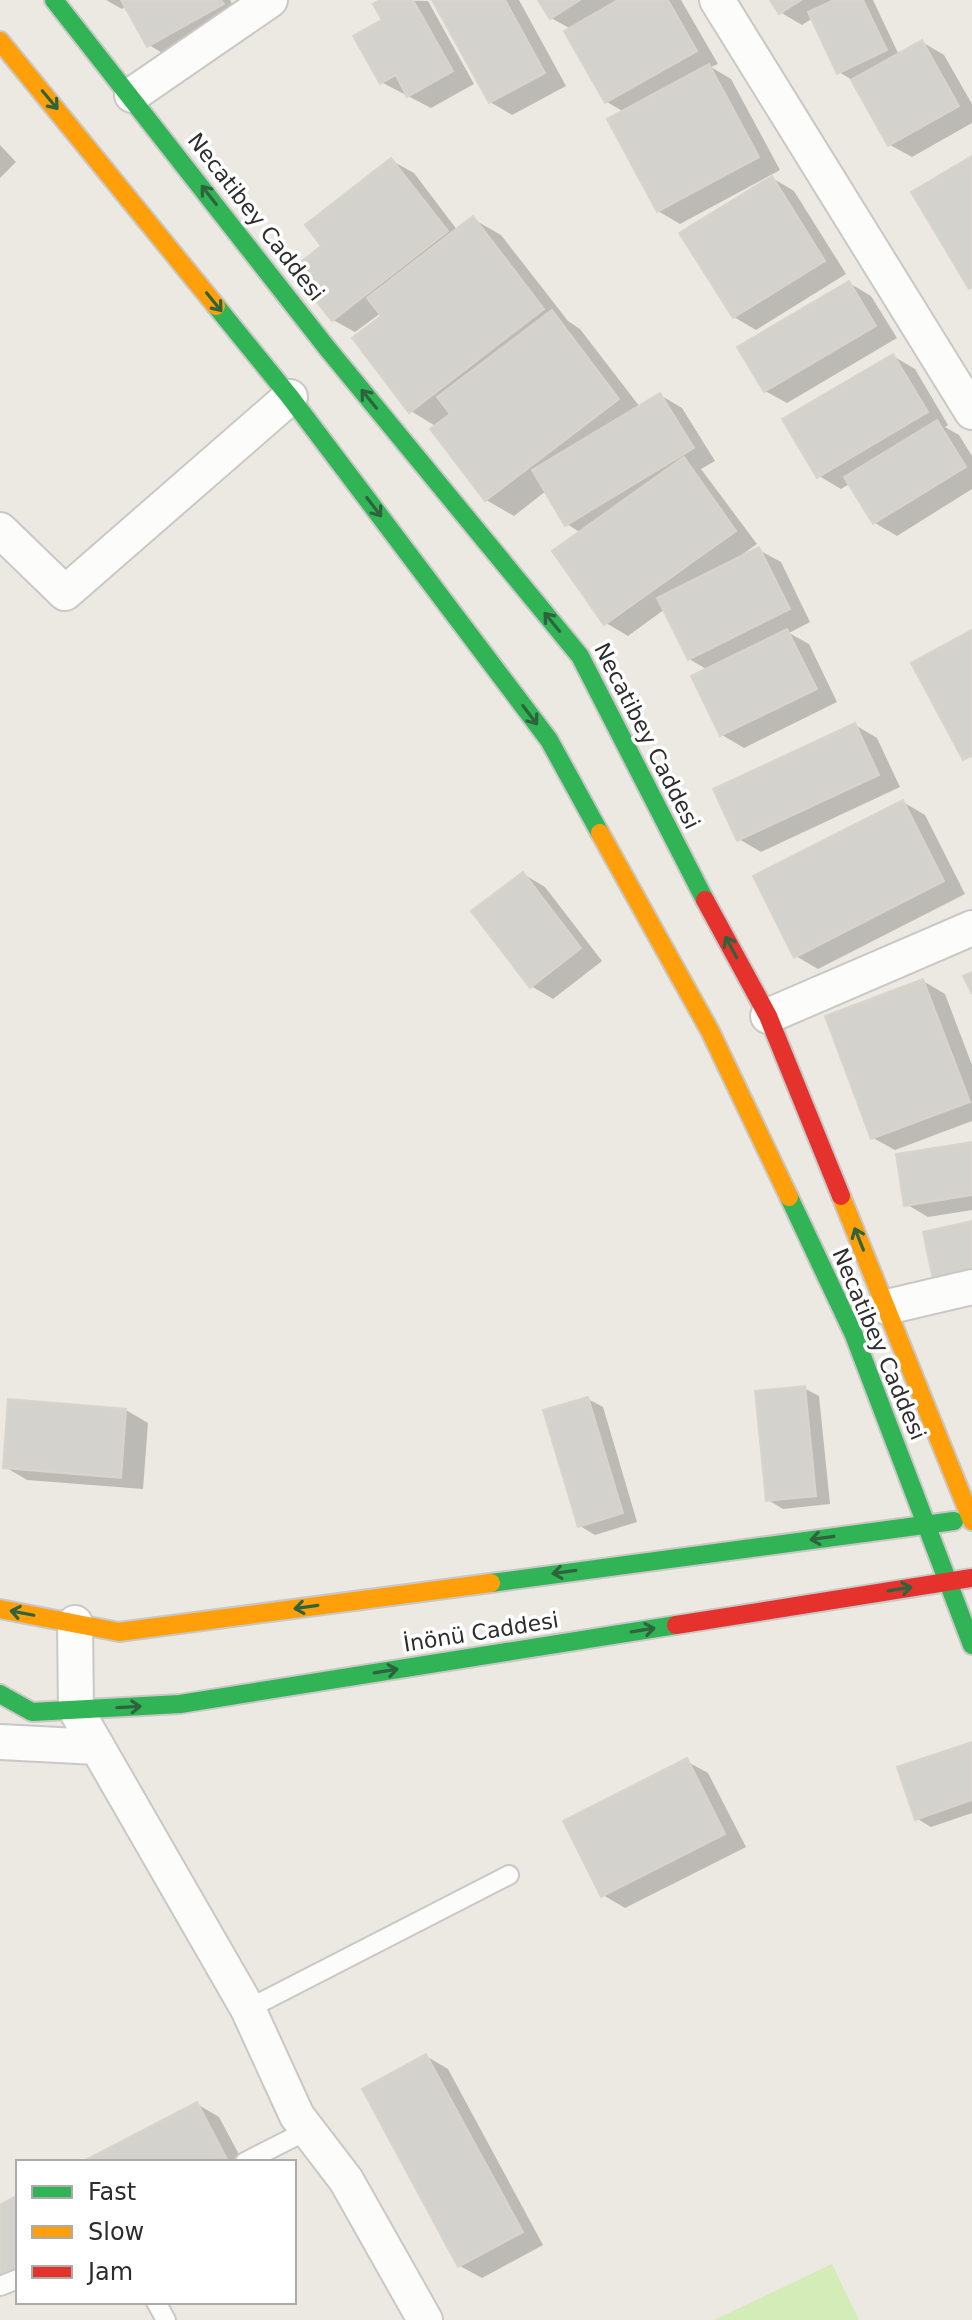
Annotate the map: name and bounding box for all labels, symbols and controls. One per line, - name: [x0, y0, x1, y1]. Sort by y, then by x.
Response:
- one-way arrow: [41, 90, 59, 110]
- street label: Necatibey Caddesi: [183, 128, 329, 306]
- one-way arrow: [200, 185, 217, 206]
- one-way arrow: [205, 291, 223, 312]
- one-way arrow: [360, 389, 378, 410]
- one-way arrow: [365, 496, 382, 518]
- one-way arrow: [543, 612, 561, 632]
- street label: Necatibey Caddesi: [589, 639, 705, 833]
- one-way arrow: [522, 704, 539, 725]
- one-way arrow: [722, 936, 738, 959]
- one-way arrow: [851, 1227, 865, 1252]
- street label: Necatibey Caddesi: [827, 1244, 931, 1444]
- one-way arrow: [809, 1531, 835, 1546]
- one-way arrow: [551, 1565, 578, 1580]
- one-way arrow: [887, 1581, 912, 1596]
- one-way arrow: [294, 1600, 319, 1615]
- one-way arrow: [9, 1605, 35, 1620]
- street label: İnönü Caddesi: [402, 1607, 560, 1657]
- one-way arrow: [630, 1622, 655, 1637]
- one-way arrow: [373, 1663, 398, 1678]
- one-way arrow: [115, 1699, 142, 1714]
- legend: [16, 2160, 296, 2304]
- text: Fast: [88, 2178, 136, 2206]
- text: Slow: [88, 2218, 144, 2246]
- text: Jam: [86, 2258, 133, 2286]

